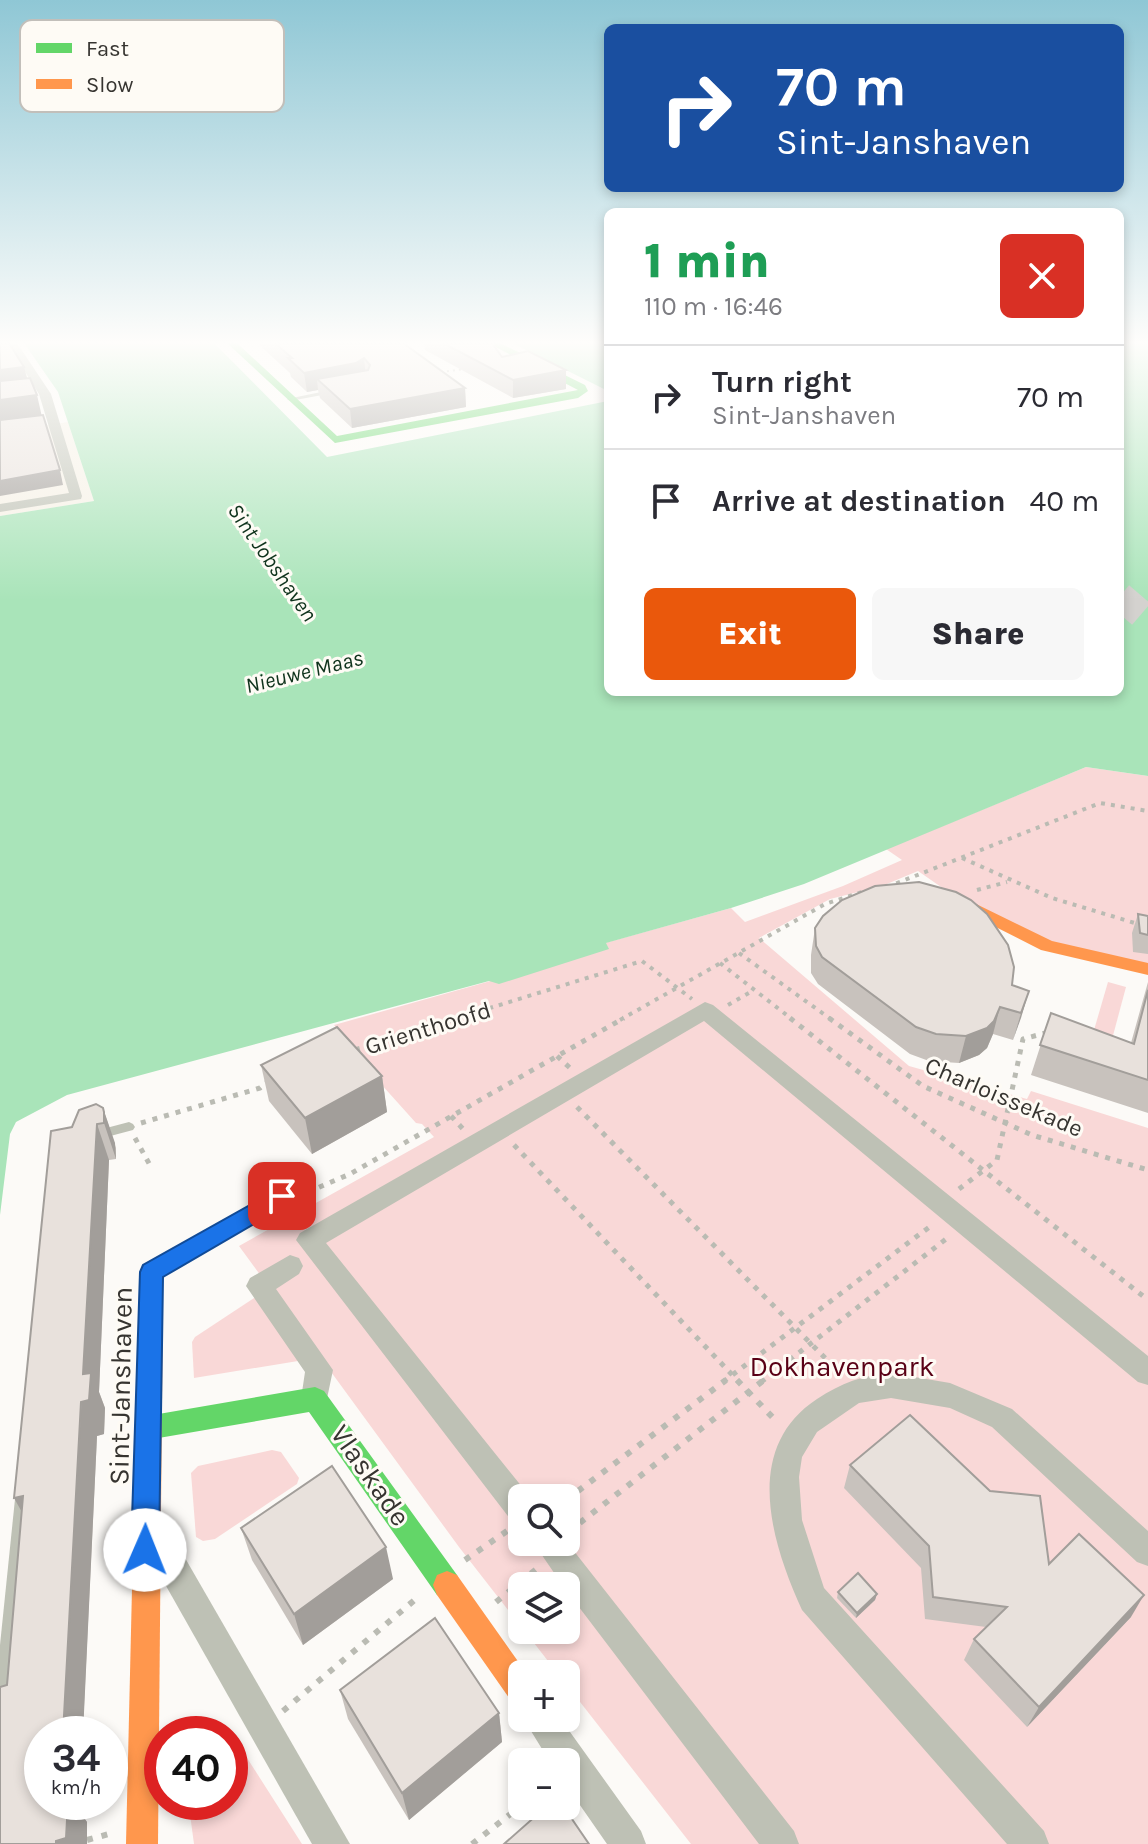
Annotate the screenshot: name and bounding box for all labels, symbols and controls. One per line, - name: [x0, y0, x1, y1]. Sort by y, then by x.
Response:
- legend: [20, 20, 284, 112]
- text: Fast: [86, 36, 129, 62]
- text: 70 m: [776, 54, 907, 119]
- icon: right: [644, 56, 748, 160]
- text: Slow: [86, 72, 133, 98]
- text: Sint-Janshaven: [776, 121, 1031, 163]
- text: 1 min: [644, 233, 770, 289]
- button: close: [1000, 234, 1084, 318]
- text: 110 m · 16:46: [644, 291, 783, 322]
- text: Turn right: [712, 364, 852, 400]
- icon: right: [644, 375, 688, 419]
- text: 70 m: [1017, 379, 1084, 415]
- text: Sint-Janshaven: [712, 400, 896, 431]
- icon: arrive: [644, 479, 688, 523]
- text: Arrive at destination: [712, 483, 1006, 519]
- text: 40 m: [1030, 483, 1099, 519]
- water label: Sint Jobshaven: [222, 499, 322, 627]
- button: Exit: [644, 588, 856, 680]
- button: Share: [872, 588, 1084, 680]
- water label: Nieuwe Maas: [243, 645, 366, 699]
- street label: Grienthoofd: [362, 996, 494, 1060]
- street label: Charloissekade: [921, 1051, 1087, 1143]
- pin: [248, 1162, 316, 1230]
- icon: arrive: [260, 1174, 304, 1218]
- street label: Sint-Janshaven: [102, 1287, 139, 1485]
- park label: Dokhavenpark: [750, 1350, 934, 1383]
- street label: Vlaskade: [324, 1418, 417, 1532]
- map controls: [508, 1484, 580, 1820]
- button: search: [508, 1484, 580, 1556]
- position arrow: [103, 1508, 187, 1592]
- button: layers: [508, 1572, 580, 1644]
- button: +: [508, 1660, 580, 1732]
- speed limit sign: 40: [144, 1716, 248, 1820]
- text: 34: [52, 1734, 100, 1781]
- button: −: [508, 1748, 580, 1820]
- text: km/h: [51, 1776, 101, 1799]

